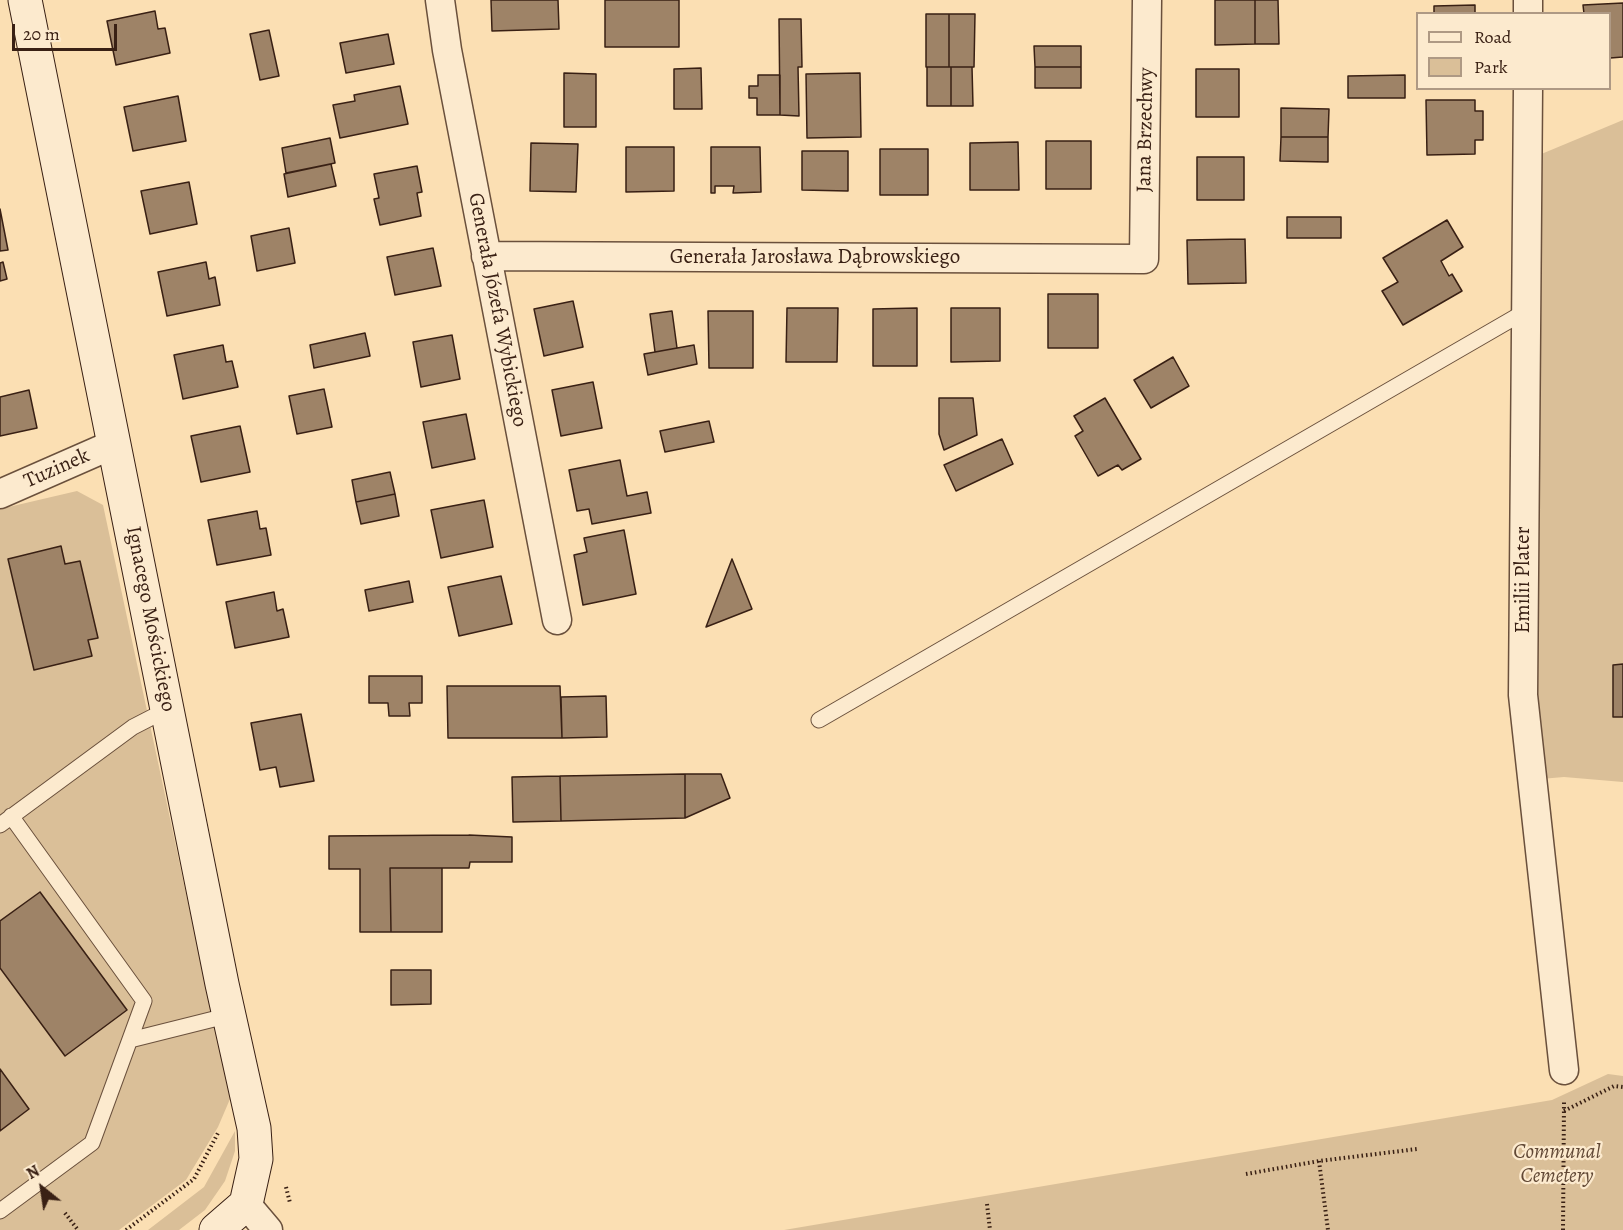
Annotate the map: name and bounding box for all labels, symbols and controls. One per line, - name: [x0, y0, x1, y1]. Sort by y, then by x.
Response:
- scale bar: [15, 12, 120, 50]
- legend: [1416, 12, 1611, 90]
- text: 20 m: [23, 22, 60, 46]
- text: Road: [1474, 25, 1511, 49]
- text: Park: [1474, 55, 1508, 79]
- street label: Jana Brzechwy: [1132, 67, 1160, 193]
- street label: Generała Józefa Wybickiego: [462, 191, 532, 429]
- street label: Generała Jarosława Dąbrowskiego: [670, 245, 960, 271]
- street label: Tuzinek: [20, 443, 94, 495]
- street label: Ignacego Mościckiego: [120, 524, 180, 714]
- street label: Emilii Plater: [1511, 526, 1537, 634]
- park label: Communal Cemetery: [1513, 1140, 1601, 1190]
- north arrow: [12, 1158, 72, 1218]
- text: N: [22, 1160, 44, 1185]

